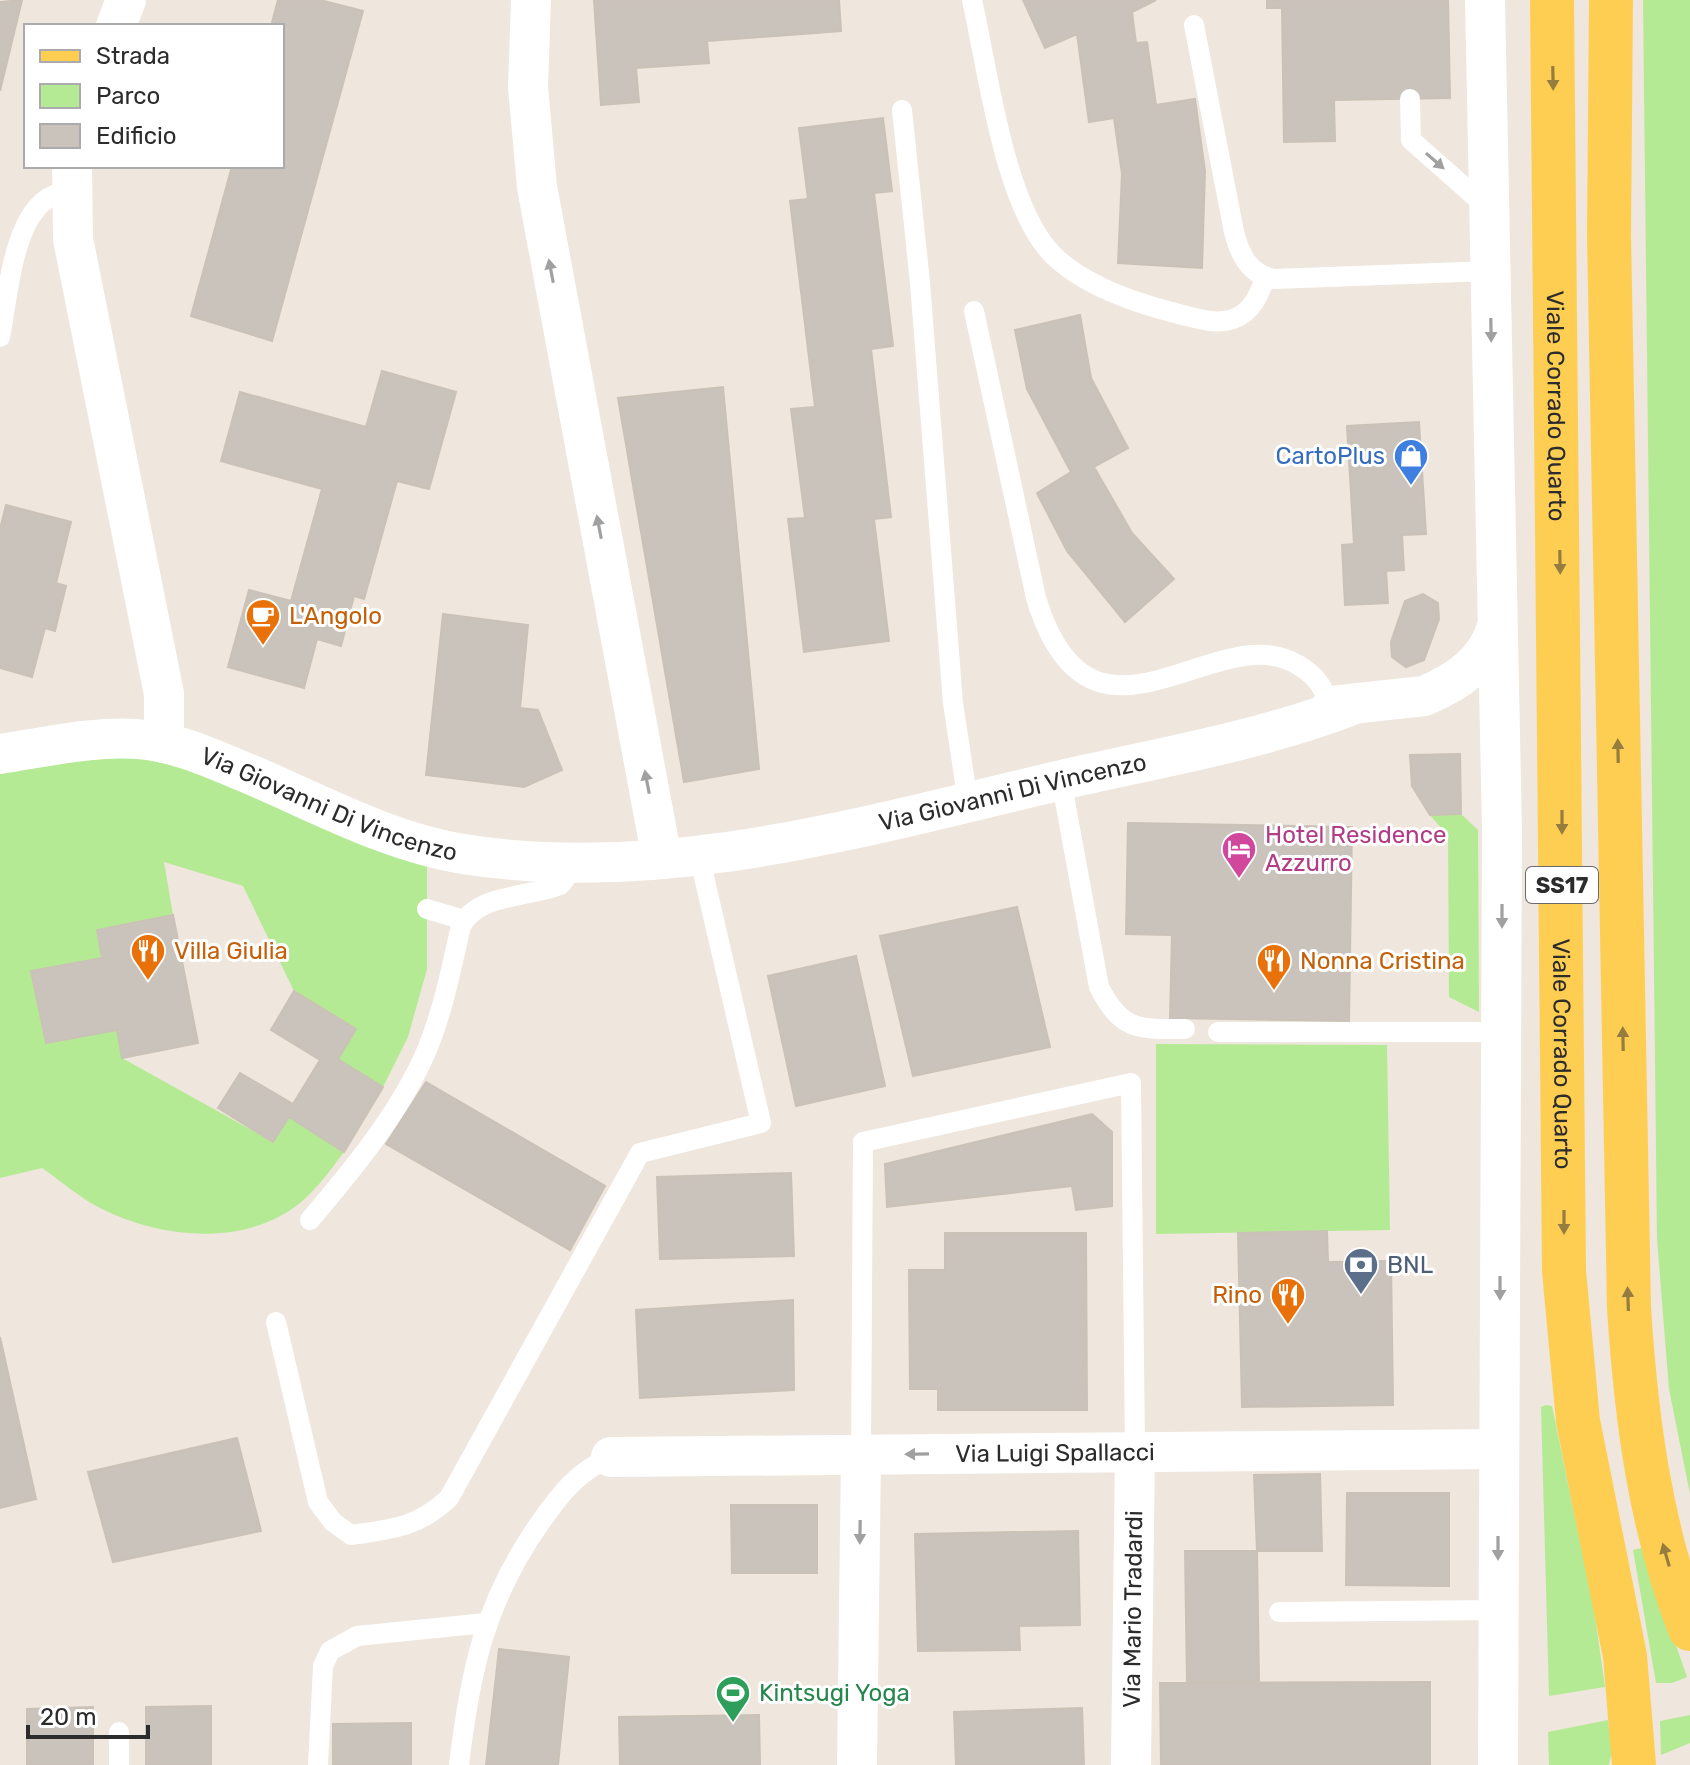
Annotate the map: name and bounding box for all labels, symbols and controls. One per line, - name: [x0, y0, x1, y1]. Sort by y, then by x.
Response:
- legend: [24, 24, 284, 168]
- text: Strada: [96, 42, 170, 70]
- one-way arrow: [1547, 66, 1559, 91]
- text: Parco: [96, 82, 160, 110]
- text: Edificio: [96, 122, 177, 150]
- one-way arrow: [1425, 152, 1444, 170]
- one-way arrow: [544, 258, 556, 283]
- street label: Viale Corrado Quarto: [1541, 290, 1571, 522]
- one-way arrow: [1485, 318, 1497, 343]
- shop icon: CartoPlus: [1392, 437, 1430, 487]
- place label: CartoPlus: [1276, 442, 1385, 470]
- one-way arrow: [592, 514, 604, 539]
- one-way arrow: [1553, 550, 1566, 575]
- cafe icon: L'Angolo: [244, 597, 282, 647]
- place label: L'Angolo: [289, 602, 382, 630]
- one-way arrow: [1612, 738, 1624, 763]
- street label: Via Giovanni Di Vincenzo: [197, 742, 460, 867]
- street label: Via Giovanni Di Vincenzo: [876, 748, 1149, 837]
- one-way arrow: [641, 769, 653, 794]
- one-way arrow: [1556, 810, 1568, 835]
- place label: Hotel Residence Azzurro: [1265, 821, 1446, 877]
- hotel icon: Hotel Residence Azzurro: [1220, 830, 1258, 880]
- road number: SS17: [1526, 867, 1598, 903]
- one-way arrow: [1495, 904, 1508, 929]
- restaurant icon: Villa Giulia: [129, 932, 167, 982]
- place label: Villa Giulia: [174, 937, 288, 965]
- street label: Viale Corrado Quarto: [1547, 938, 1577, 1170]
- restaurant icon: Nonna Cristina: [1255, 942, 1293, 992]
- place label: Nonna Cristina: [1300, 947, 1465, 975]
- one-way arrow: [1617, 1026, 1629, 1051]
- one-way arrow: [1558, 1210, 1570, 1235]
- bank icon: BNL: [1342, 1246, 1380, 1296]
- place label: BNL: [1387, 1251, 1434, 1279]
- restaurant icon: Rino: [1269, 1276, 1307, 1326]
- one-way arrow: [1493, 1276, 1506, 1301]
- place label: Rino: [1212, 1281, 1262, 1309]
- one-way arrow: [1622, 1286, 1635, 1311]
- street label: Via Luigi Spallacci: [955, 1438, 1155, 1468]
- one-way arrow: [904, 1448, 929, 1460]
- street label: Via Mario Tradardi: [1118, 1510, 1148, 1708]
- one-way arrow: [854, 1520, 866, 1545]
- one-way arrow: [1492, 1536, 1504, 1561]
- one-way arrow: [1659, 1543, 1672, 1567]
- sports icon: Kintsugi Yoga: [714, 1674, 752, 1724]
- place label: Kintsugi Yoga: [759, 1679, 910, 1707]
- scale bar: [28, 1689, 148, 1739]
- text: 20 m: [40, 1703, 97, 1731]

